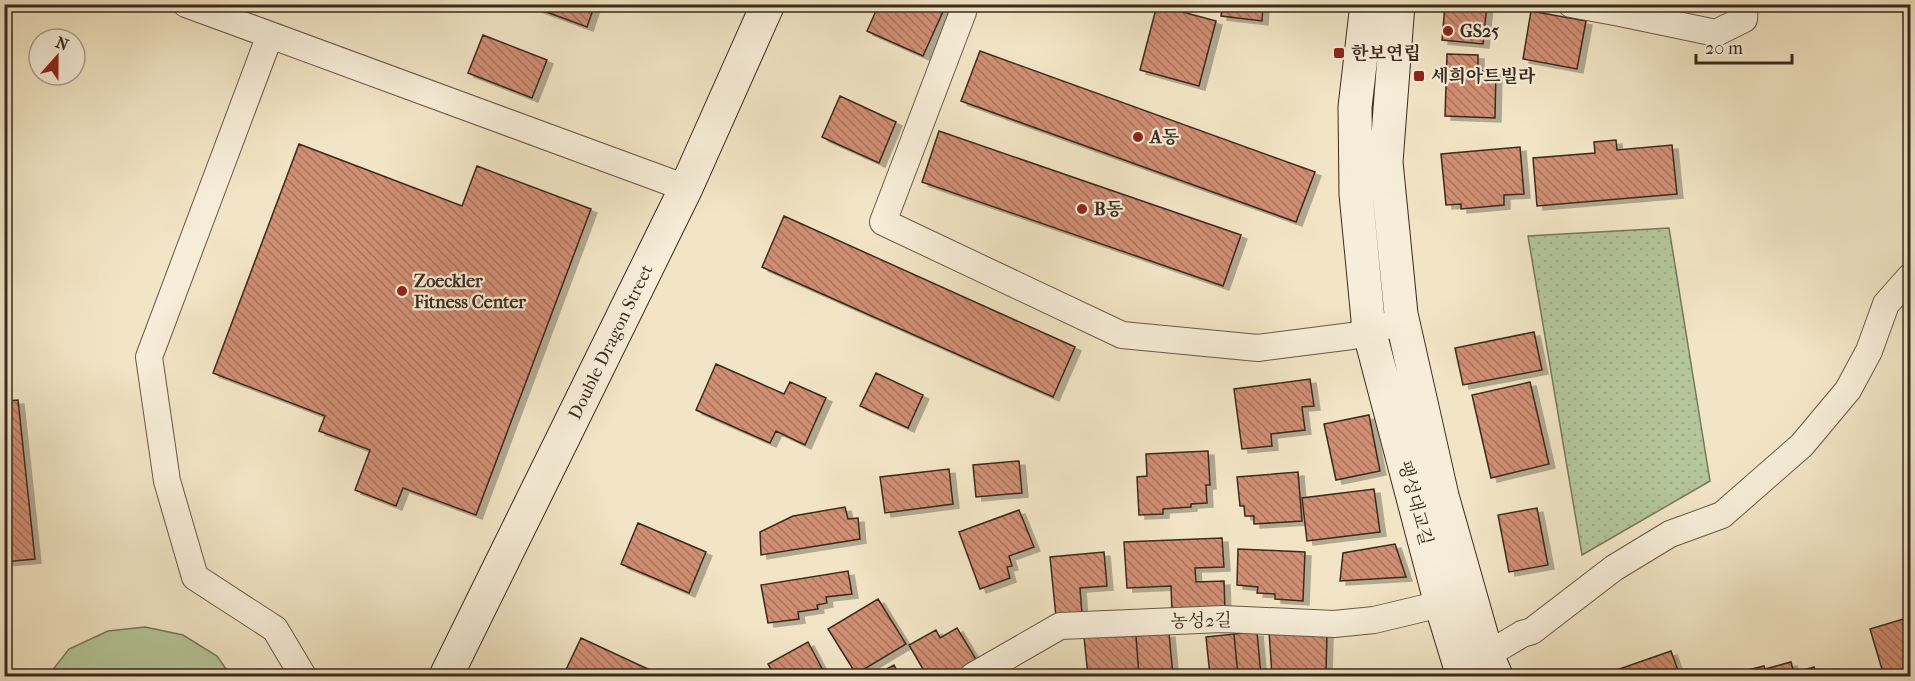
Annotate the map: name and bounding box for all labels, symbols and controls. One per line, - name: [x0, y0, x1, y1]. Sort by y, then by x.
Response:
- place label: GS25: [1460, 21, 1499, 42]
- marker: GS25: [1441, 24, 1455, 38]
- north arrow: [27, 27, 87, 87]
- scale bar: [1696, 27, 1792, 65]
- text: N: [53, 32, 72, 55]
- text: 20 m: [1705, 38, 1743, 59]
- place label: 한보연립: [1351, 43, 1421, 64]
- marker: 한보연립: [1332, 46, 1346, 60]
- place label: 세희아트빌라: [1431, 66, 1536, 87]
- marker: 세희아트빌라: [1412, 69, 1426, 83]
- place label: A동: [1149, 127, 1180, 148]
- marker: A동: [1131, 130, 1145, 144]
- place label: B동: [1094, 199, 1124, 220]
- marker: B동: [1075, 202, 1089, 216]
- street label: Double Dragon Street: [564, 261, 658, 423]
- place label: Zoeckler Fitness Center: [413, 271, 526, 313]
- marker: Zoeckler Fitness Center: [395, 284, 409, 298]
- street label: 팽성대교길: [1394, 458, 1436, 548]
- street label: 농성2길: [1170, 610, 1232, 632]

